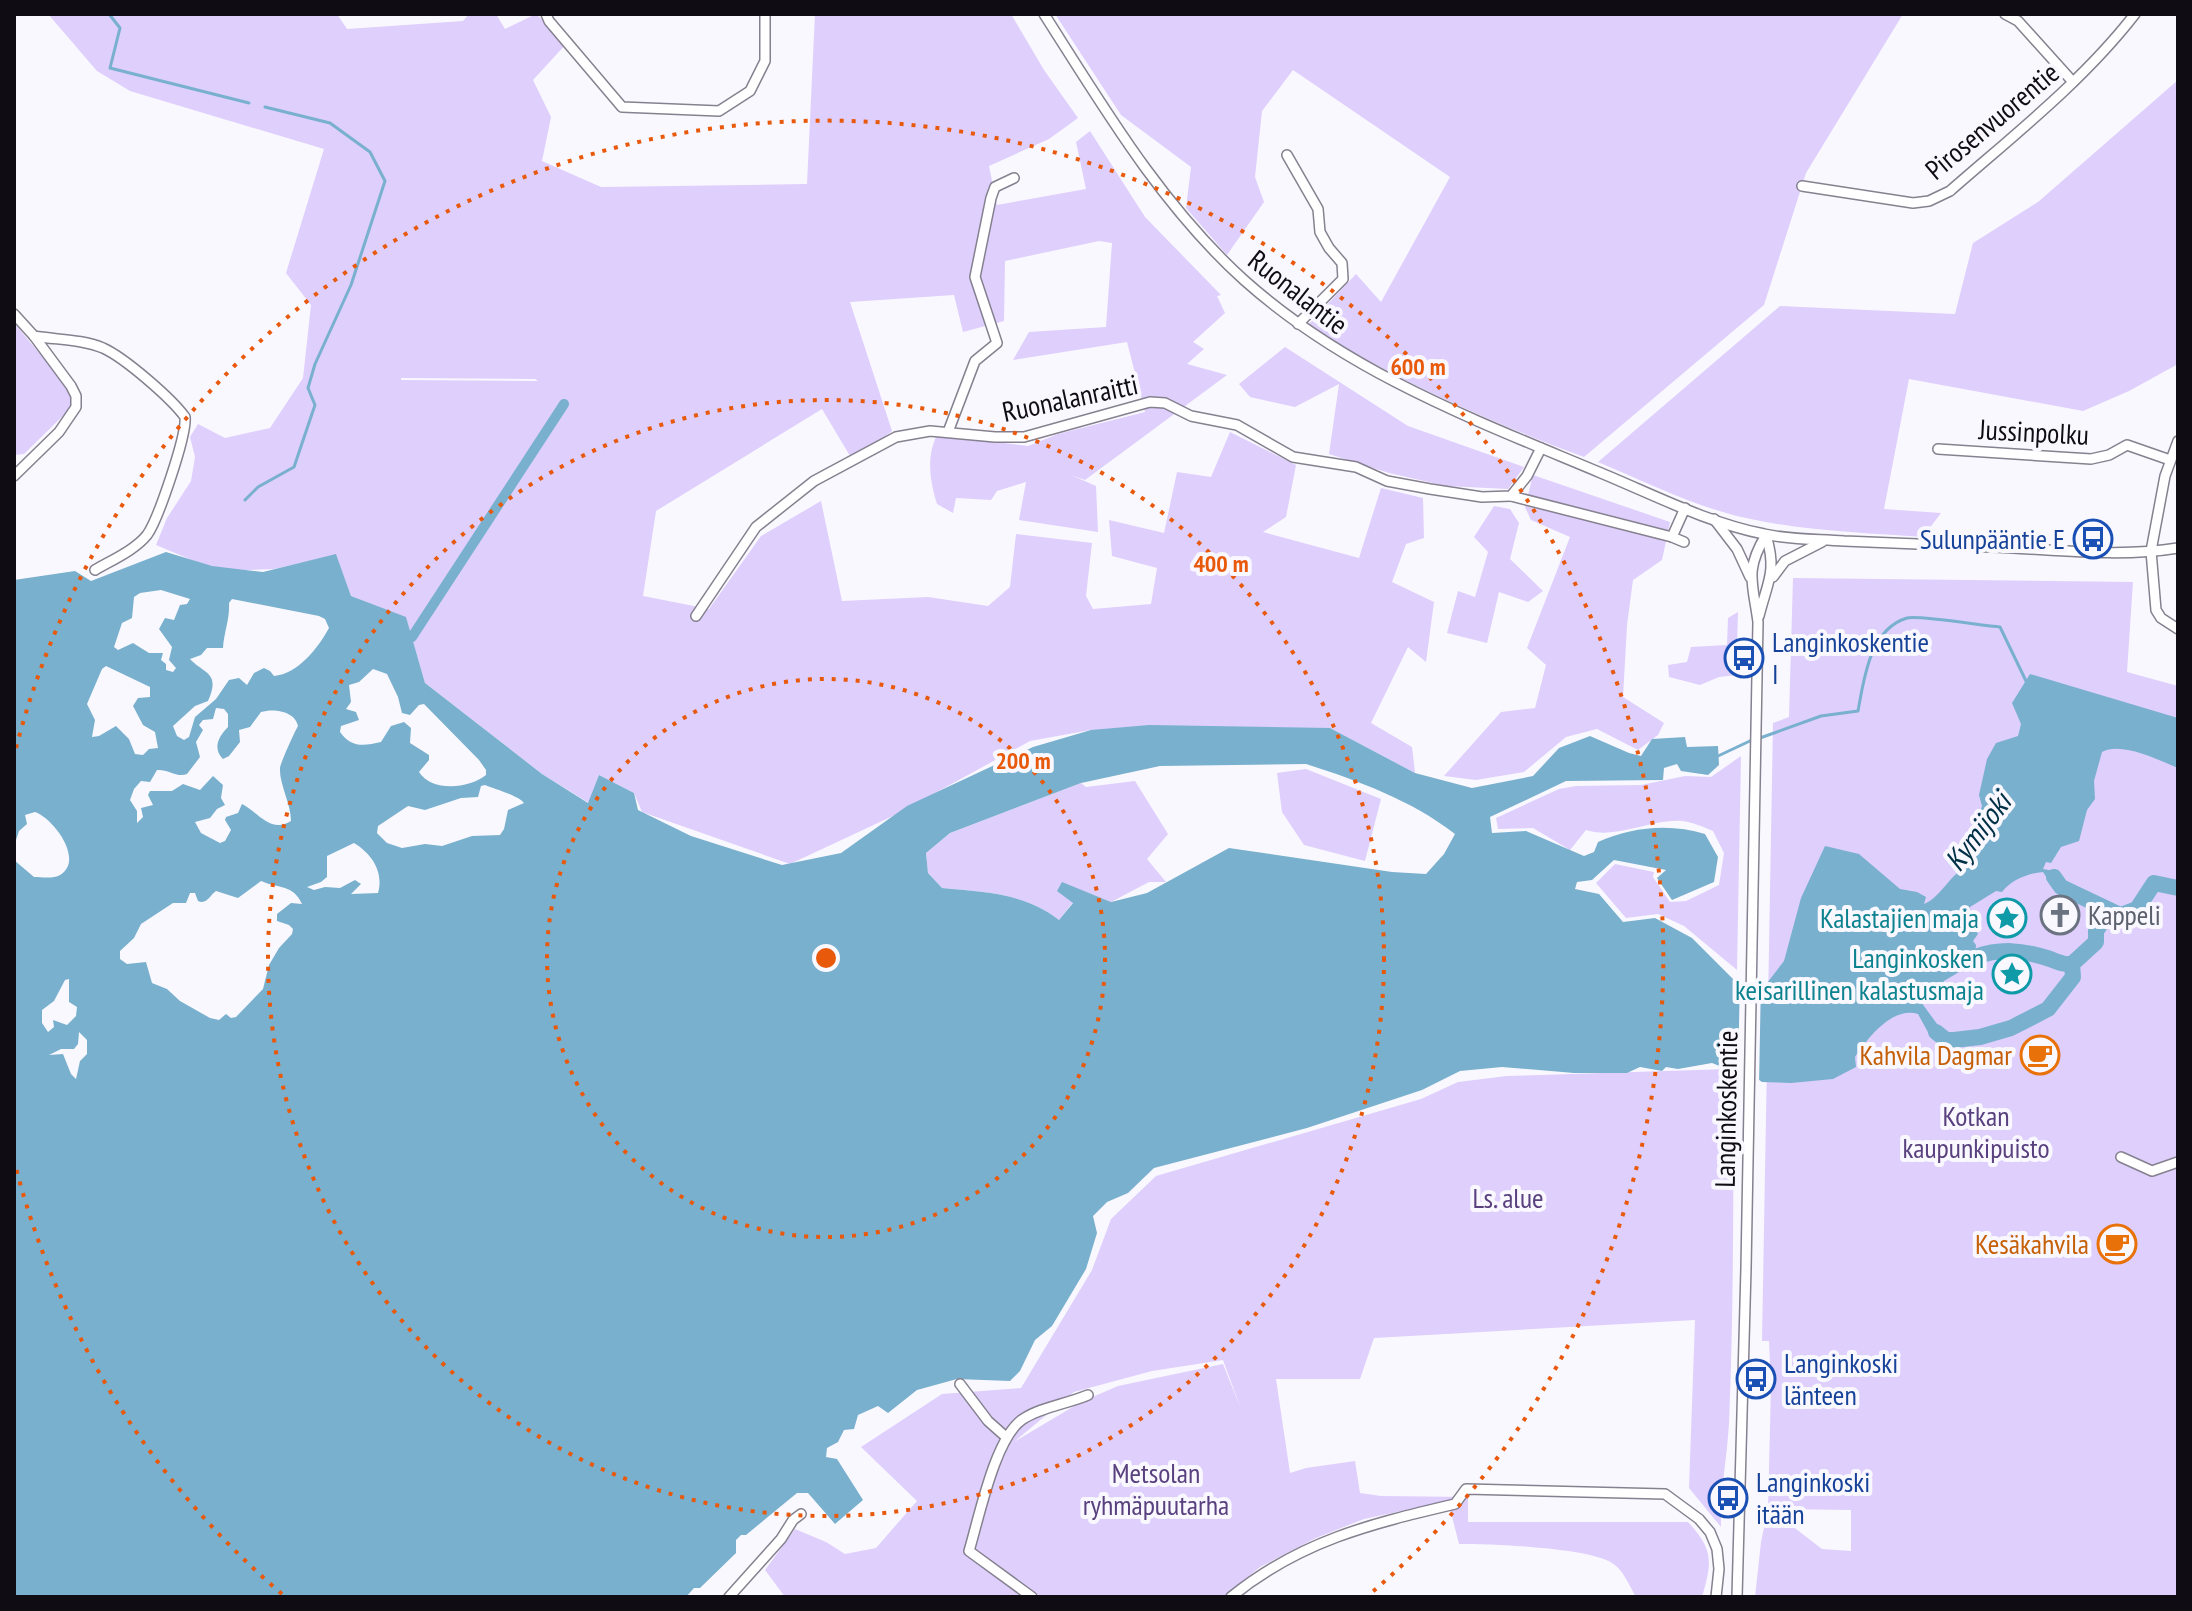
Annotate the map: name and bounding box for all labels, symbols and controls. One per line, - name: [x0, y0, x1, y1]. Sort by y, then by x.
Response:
- street label: Pirosenvuorentie: [1917, 54, 2066, 187]
- street label: Ruonalantie: [1241, 241, 1356, 342]
- text: 600 m: [1390, 351, 1446, 382]
- street label: Ruonalanraitti: [999, 365, 1141, 430]
- street label: Jussinpolku: [1977, 410, 2090, 453]
- bus stop icon: Sulunpääntie E: [2072, 518, 2114, 560]
- place label: Sulunpääntie E: [1920, 520, 2065, 557]
- text: 400 m: [1193, 548, 1249, 579]
- place label: Langinkoskentie I: [1772, 623, 1929, 692]
- bus stop icon: Langinkoskentie I: [1723, 637, 1765, 679]
- text: 200 m: [995, 745, 1051, 776]
- water label: Kymijoki: [1935, 781, 2021, 878]
- church icon: Kappeli: [2039, 894, 2081, 936]
- place label: Kappeli: [2088, 896, 2161, 933]
- place icon: Kalastajien maja: [1986, 897, 2028, 939]
- place label: Kalastajien maja: [1820, 899, 1979, 936]
- place label: Langinkosken keisarillinen kalastusmaja: [1735, 939, 1984, 1008]
- centre of rings: [812, 944, 840, 972]
- place icon: Langinkosken keisarillinen kalastusmaja: [1991, 953, 2033, 995]
- street label: Langinkoskentie: [1706, 1030, 1745, 1188]
- cafe icon: Kahvila Dagmar: [2019, 1034, 2061, 1076]
- place label: Kahvila Dagmar: [1860, 1036, 2012, 1073]
- park label: Kotkan kaupunkipuisto: [1902, 1097, 2050, 1166]
- park label: Ls. alue: [1472, 1179, 1544, 1216]
- cafe icon: Kesäkahvila: [2096, 1223, 2138, 1265]
- place label: Kesäkahvila: [1975, 1225, 2089, 1262]
- place label: Langinkoski länteen: [1784, 1344, 1898, 1413]
- bus stop icon: Langinkoski länteen: [1735, 1358, 1777, 1400]
- park label: Metsolan ryhmäpuutarha: [1083, 1454, 1229, 1523]
- place label: Langinkoski itään: [1756, 1463, 1870, 1532]
- bus stop icon: Langinkoski itään: [1707, 1477, 1749, 1519]

